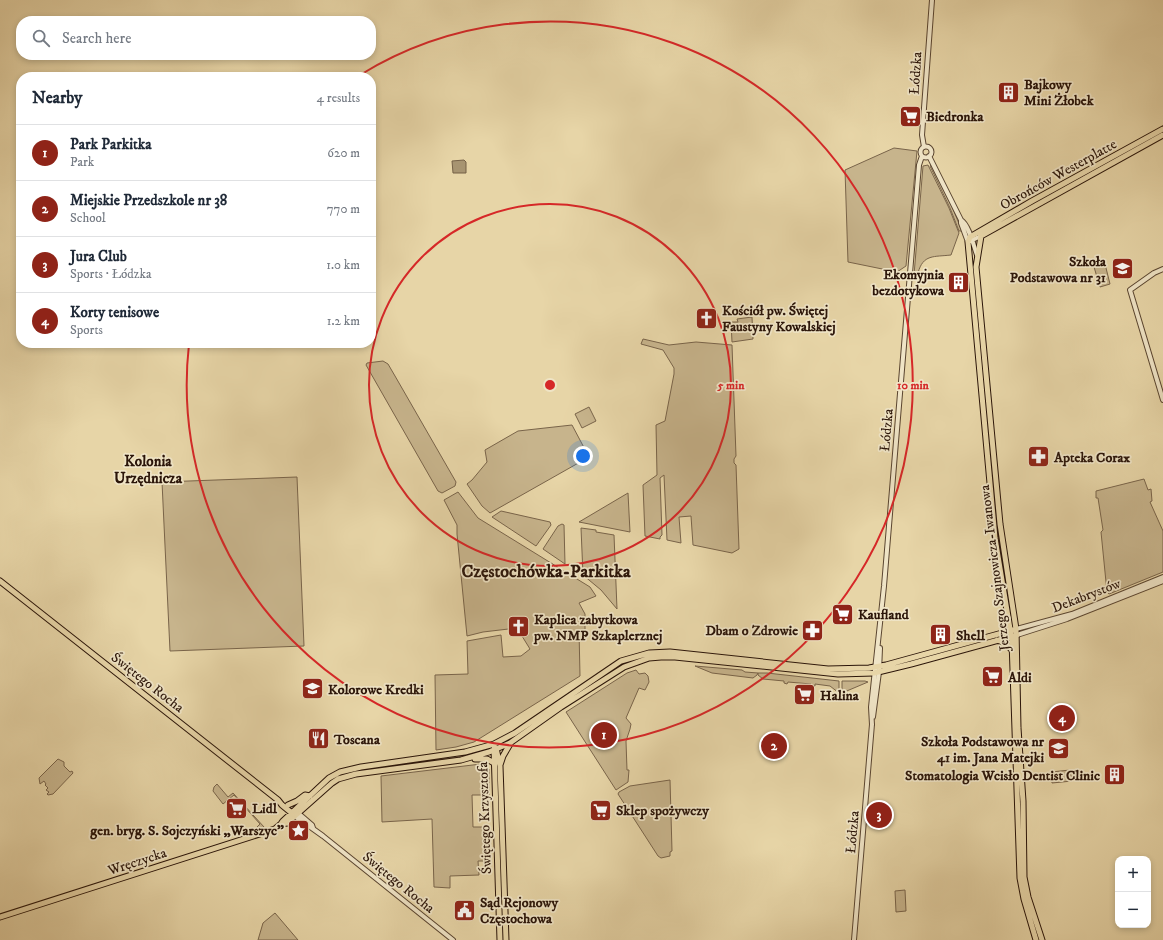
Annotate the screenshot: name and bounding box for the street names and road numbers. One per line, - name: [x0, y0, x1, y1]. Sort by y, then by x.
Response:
- street label: Łódzka: [906, 51, 926, 95]
- street label: Obrońców Westerplatte: [997, 135, 1120, 214]
- street label: Łódzka: [876, 408, 898, 452]
- street label: Jerzego Szajnowicza-Iwanowa: [976, 484, 1014, 654]
- street label: Dekabrystów: [1049, 575, 1123, 617]
- street label: Świętego Rocha: [107, 649, 188, 717]
- street label: Świętego Krzysztofa: [474, 761, 496, 875]
- street label: Łódzka: [842, 810, 864, 854]
- street label: Wręczycka: [105, 844, 169, 880]
- street label: Świętego Rocha: [359, 848, 438, 917]

